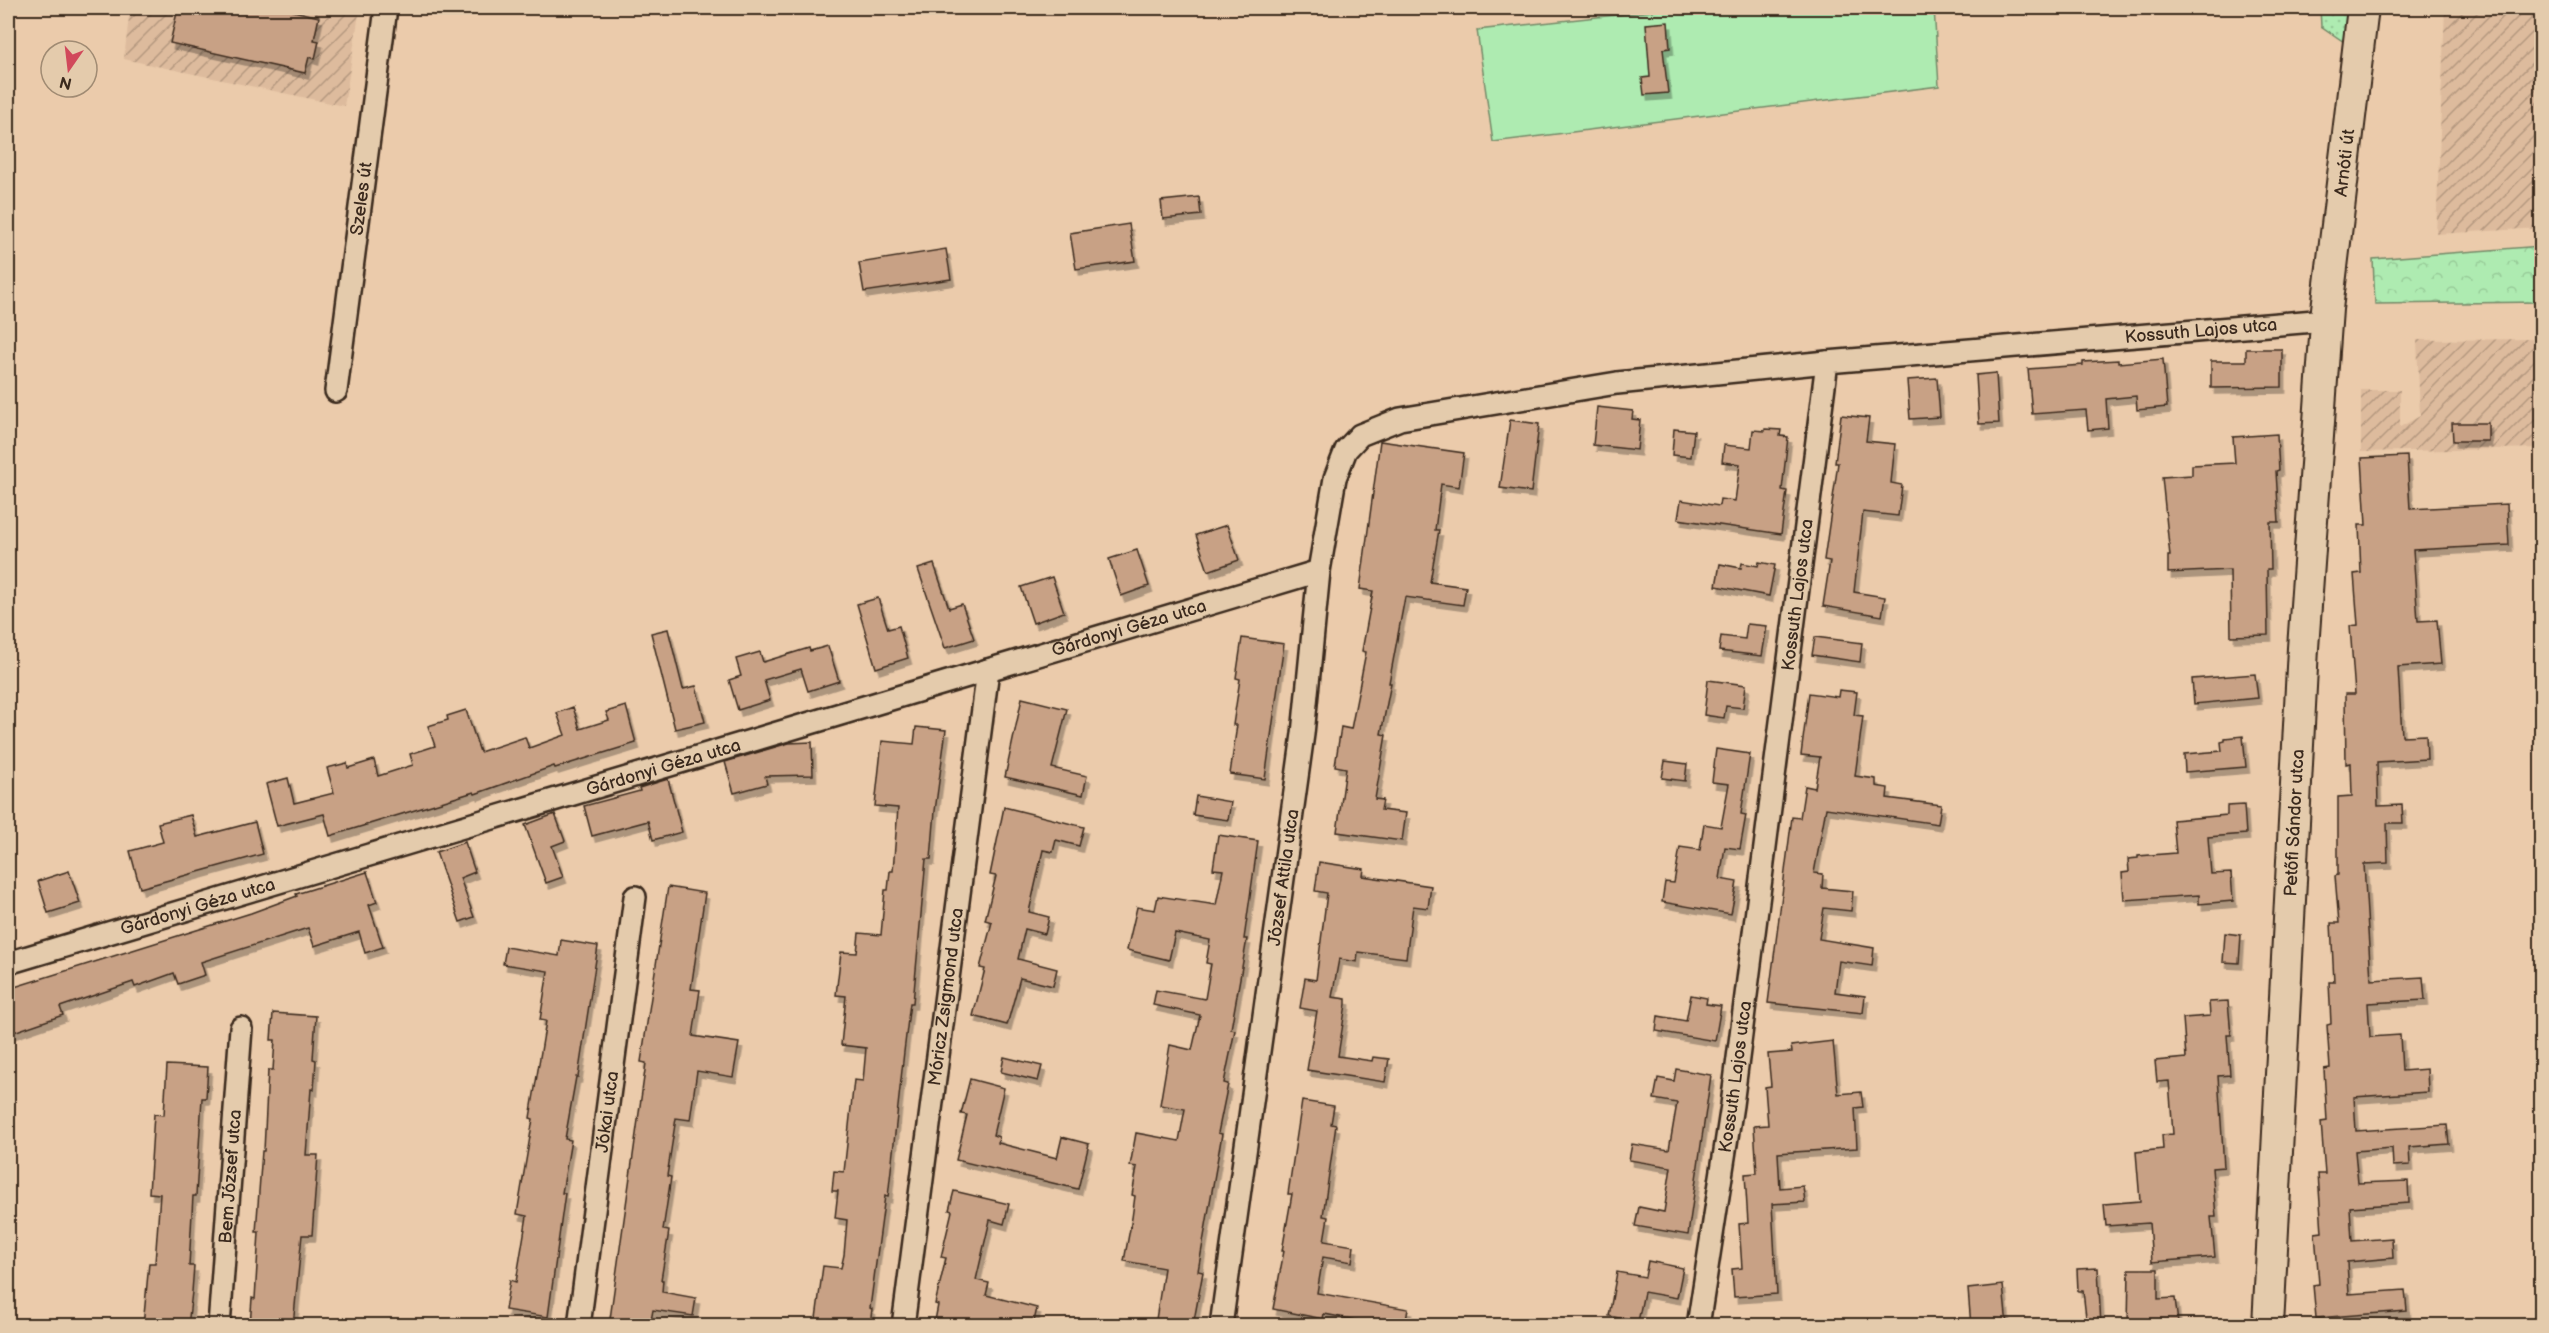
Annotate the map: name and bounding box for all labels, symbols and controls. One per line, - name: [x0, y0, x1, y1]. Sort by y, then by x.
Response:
- north arrow: [39, 39, 99, 99]
- text: N: [58, 71, 74, 93]
- street label: Arnóti út: [2331, 128, 2359, 198]
- street label: Szeles út: [346, 160, 377, 237]
- street label: Kossuth Lajos utca: [2124, 314, 2278, 348]
- street label: Kossuth Lajos utca: [1778, 518, 1818, 672]
- street label: Gárdonyi Géza utca: [1049, 595, 1209, 661]
- street label: Gárdonyi Géza utca: [584, 734, 743, 801]
- street label: Petőfi Sándor utca: [2280, 748, 2309, 897]
- street label: József Attila utca: [1264, 808, 1304, 947]
- street label: Gárdonyi Géza utca: [118, 874, 278, 940]
- street label: Móricz Zsigmond utca: [924, 906, 968, 1087]
- street label: Kossuth Lajos utca: [1715, 1000, 1756, 1154]
- street label: Jókai utca: [592, 1070, 623, 1154]
- street label: Bem József utca: [215, 1109, 246, 1244]

